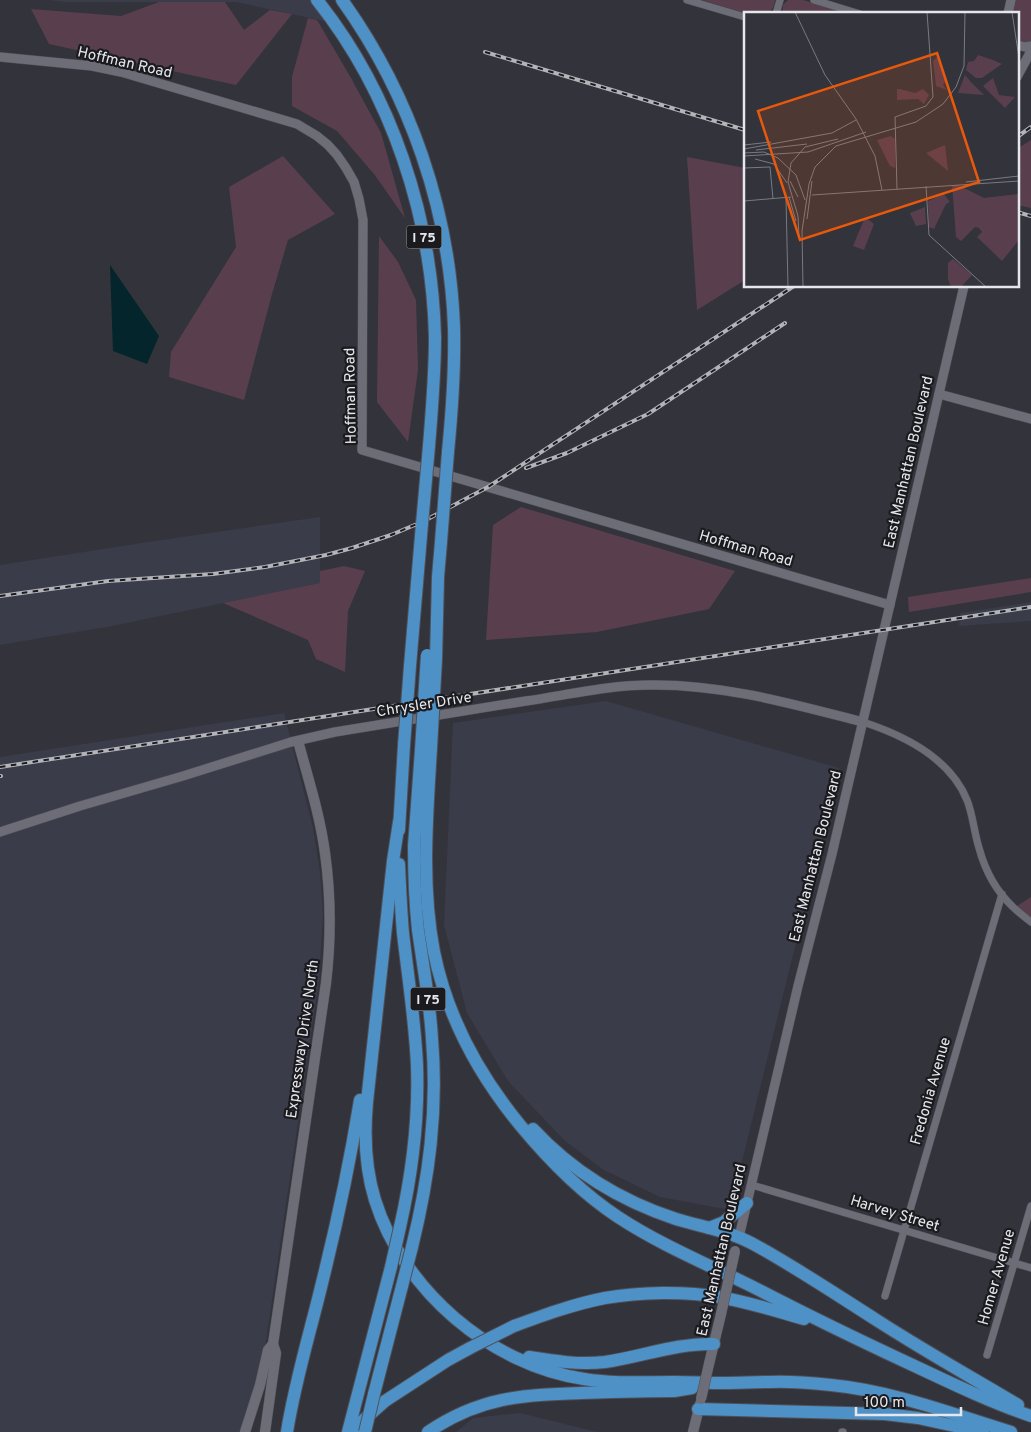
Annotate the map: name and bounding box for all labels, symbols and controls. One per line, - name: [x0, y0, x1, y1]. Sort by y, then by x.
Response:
- inset map: [744, 12, 1018, 288]
- street label: Hoffman Road: [75, 43, 174, 84]
- road number: I 75: [406, 226, 442, 248]
- street label: Hoffman Road: [341, 348, 362, 444]
- street label: East Manhattan Boulevard: [880, 374, 939, 550]
- street label: Hoffman Road: [697, 527, 795, 572]
- street label: Chrysler Drive: [375, 689, 473, 722]
- street label: East Manhattan Boulevard: [786, 769, 847, 944]
- street label: Expressway Drive North: [283, 959, 324, 1120]
- road number: I 75: [410, 988, 446, 1011]
- street label: Fredonia Avenue: [907, 1035, 956, 1147]
- street label: East Manhattan Boulevard: [693, 1162, 752, 1338]
- street label: Harvey Street: [848, 1192, 941, 1237]
- street label: Homer Avenue: [975, 1227, 1020, 1328]
- scale bar: [856, 1384, 961, 1416]
- text: 100 m: [864, 1394, 905, 1413]

